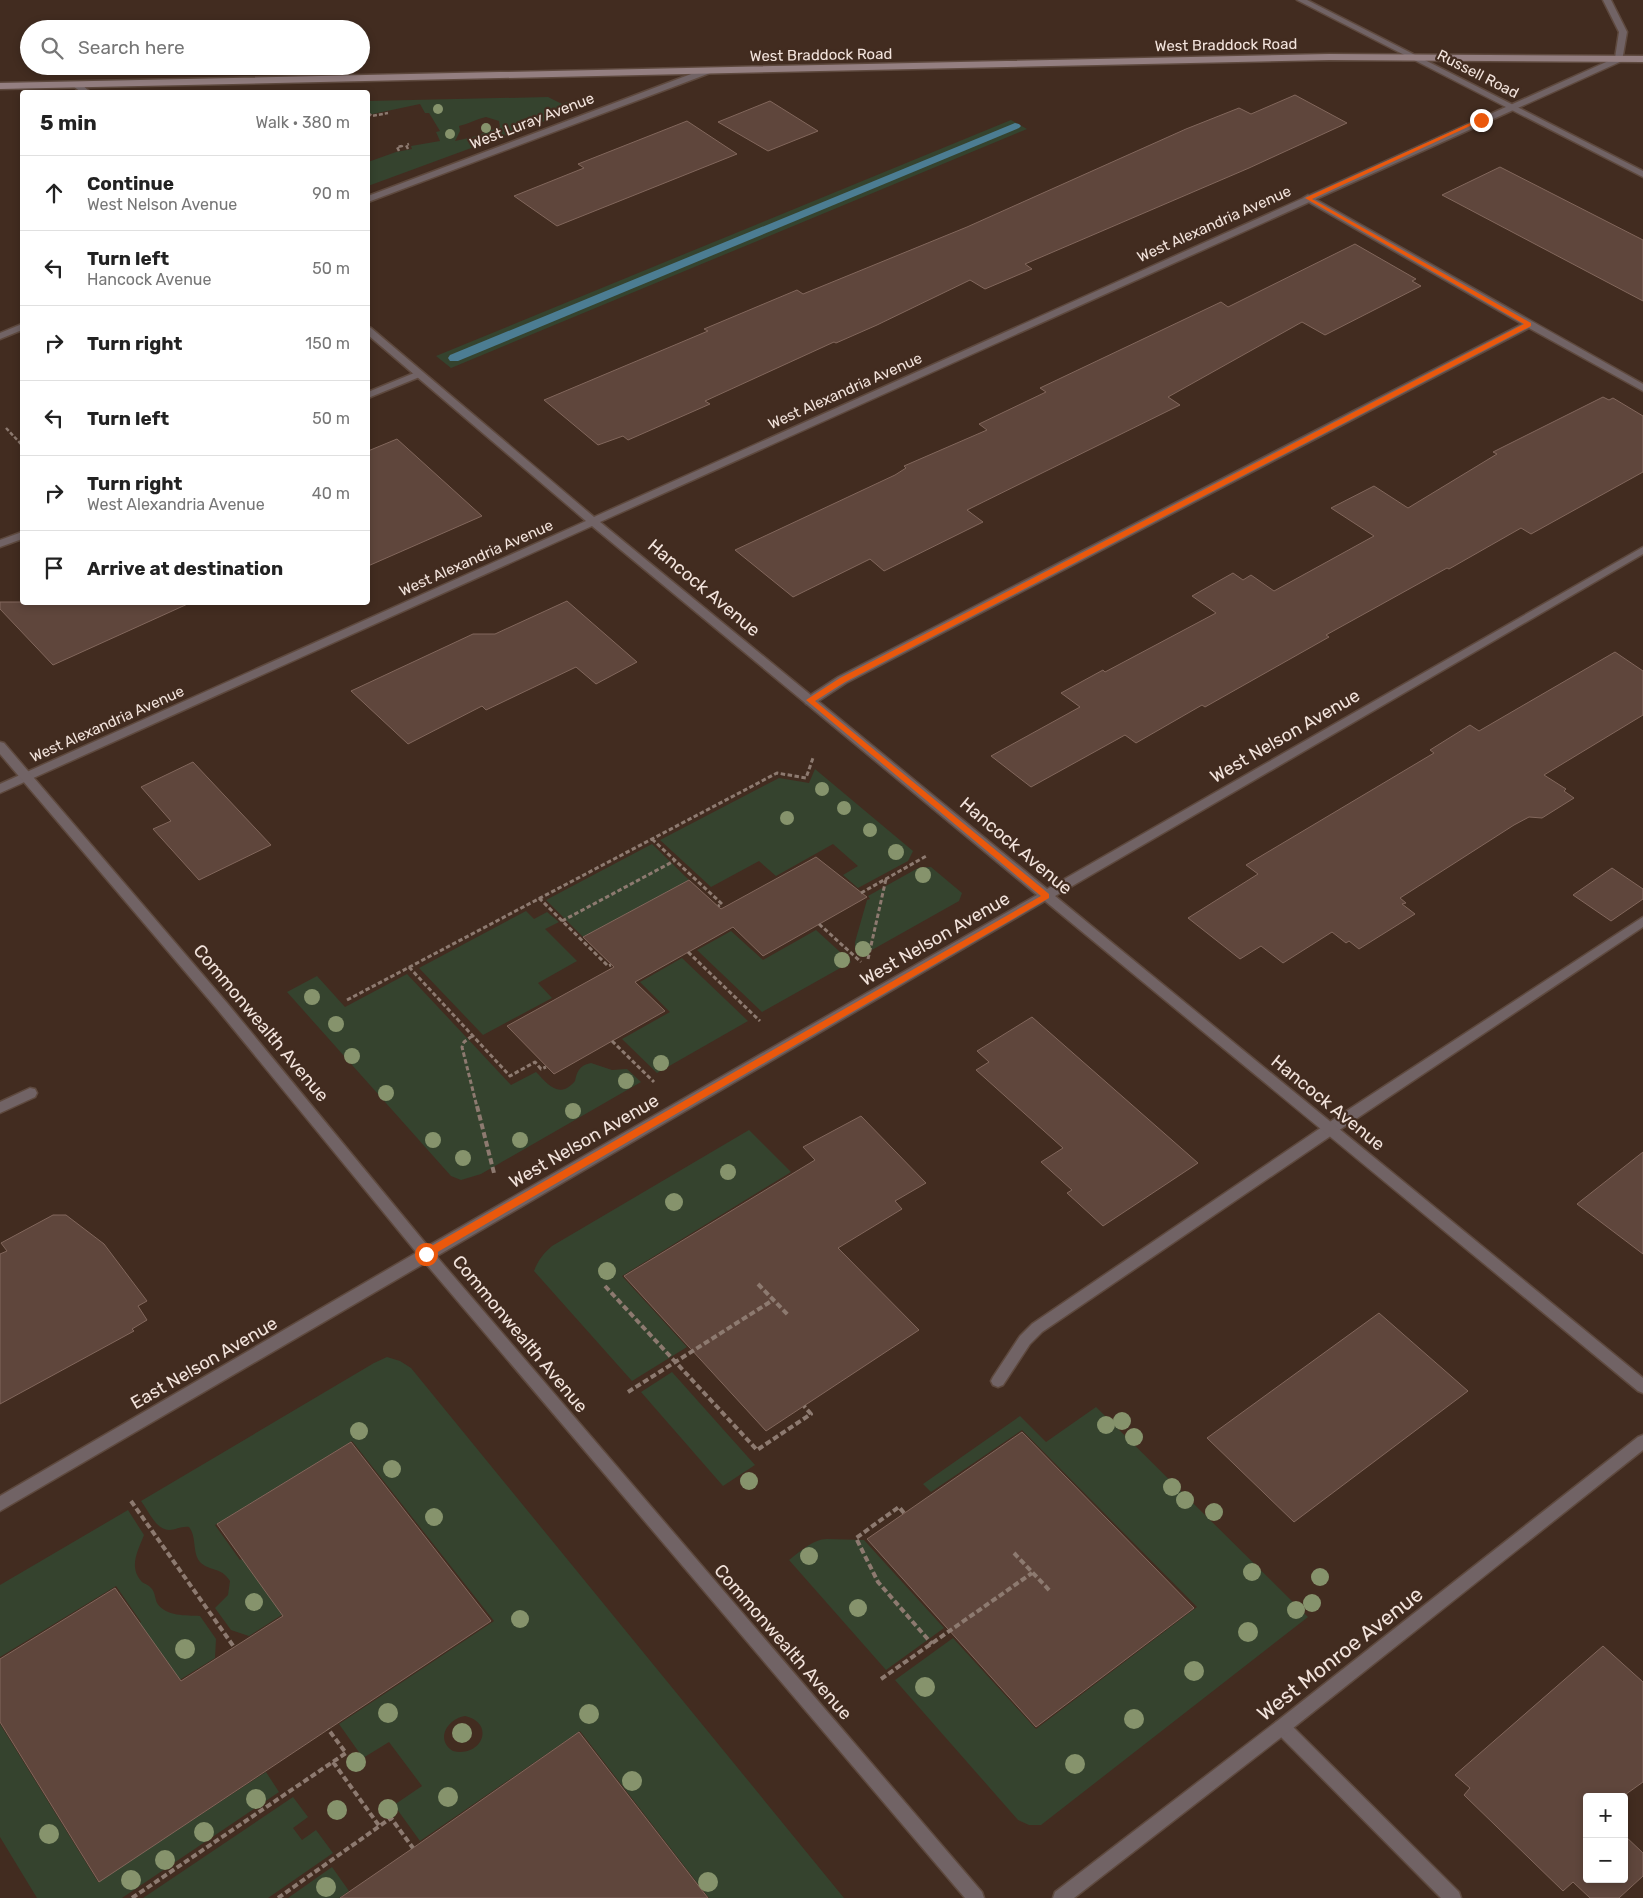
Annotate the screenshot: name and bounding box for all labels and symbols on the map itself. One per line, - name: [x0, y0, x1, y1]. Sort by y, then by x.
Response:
- street label: West Braddock Road: [1154, 35, 1298, 55]
- street label: West Braddock Road: [749, 45, 893, 65]
- street label: Russell Road: [1434, 46, 1522, 102]
- street label: West Luray Avenue: [467, 89, 597, 153]
- route end: [1470, 109, 1493, 132]
- street label: West Alexandria Avenue: [1134, 182, 1294, 266]
- street label: West Alexandria Avenue: [765, 349, 925, 433]
- street label: West Alexandria Avenue: [396, 516, 556, 600]
- street label: Hancock Avenue: [643, 535, 765, 641]
- street label: West Alexandria Avenue: [27, 682, 187, 766]
- street label: West Nelson Avenue: [1206, 684, 1364, 788]
- street label: Hancock Avenue: [955, 793, 1077, 899]
- street label: West Nelson Avenue: [856, 887, 1014, 991]
- street label: Commonwealth Avenue: [189, 940, 333, 1106]
- street label: Hancock Avenue: [1267, 1050, 1389, 1156]
- street label: West Nelson Avenue: [505, 1089, 663, 1193]
- route start: [415, 1243, 438, 1266]
- street label: Commonwealth Avenue: [448, 1251, 592, 1417]
- street label: East Nelson Avenue: [127, 1312, 281, 1414]
- street label: Commonwealth Avenue: [709, 1560, 857, 1724]
- street label: West Monroe Avenue: [1252, 1581, 1428, 1726]

